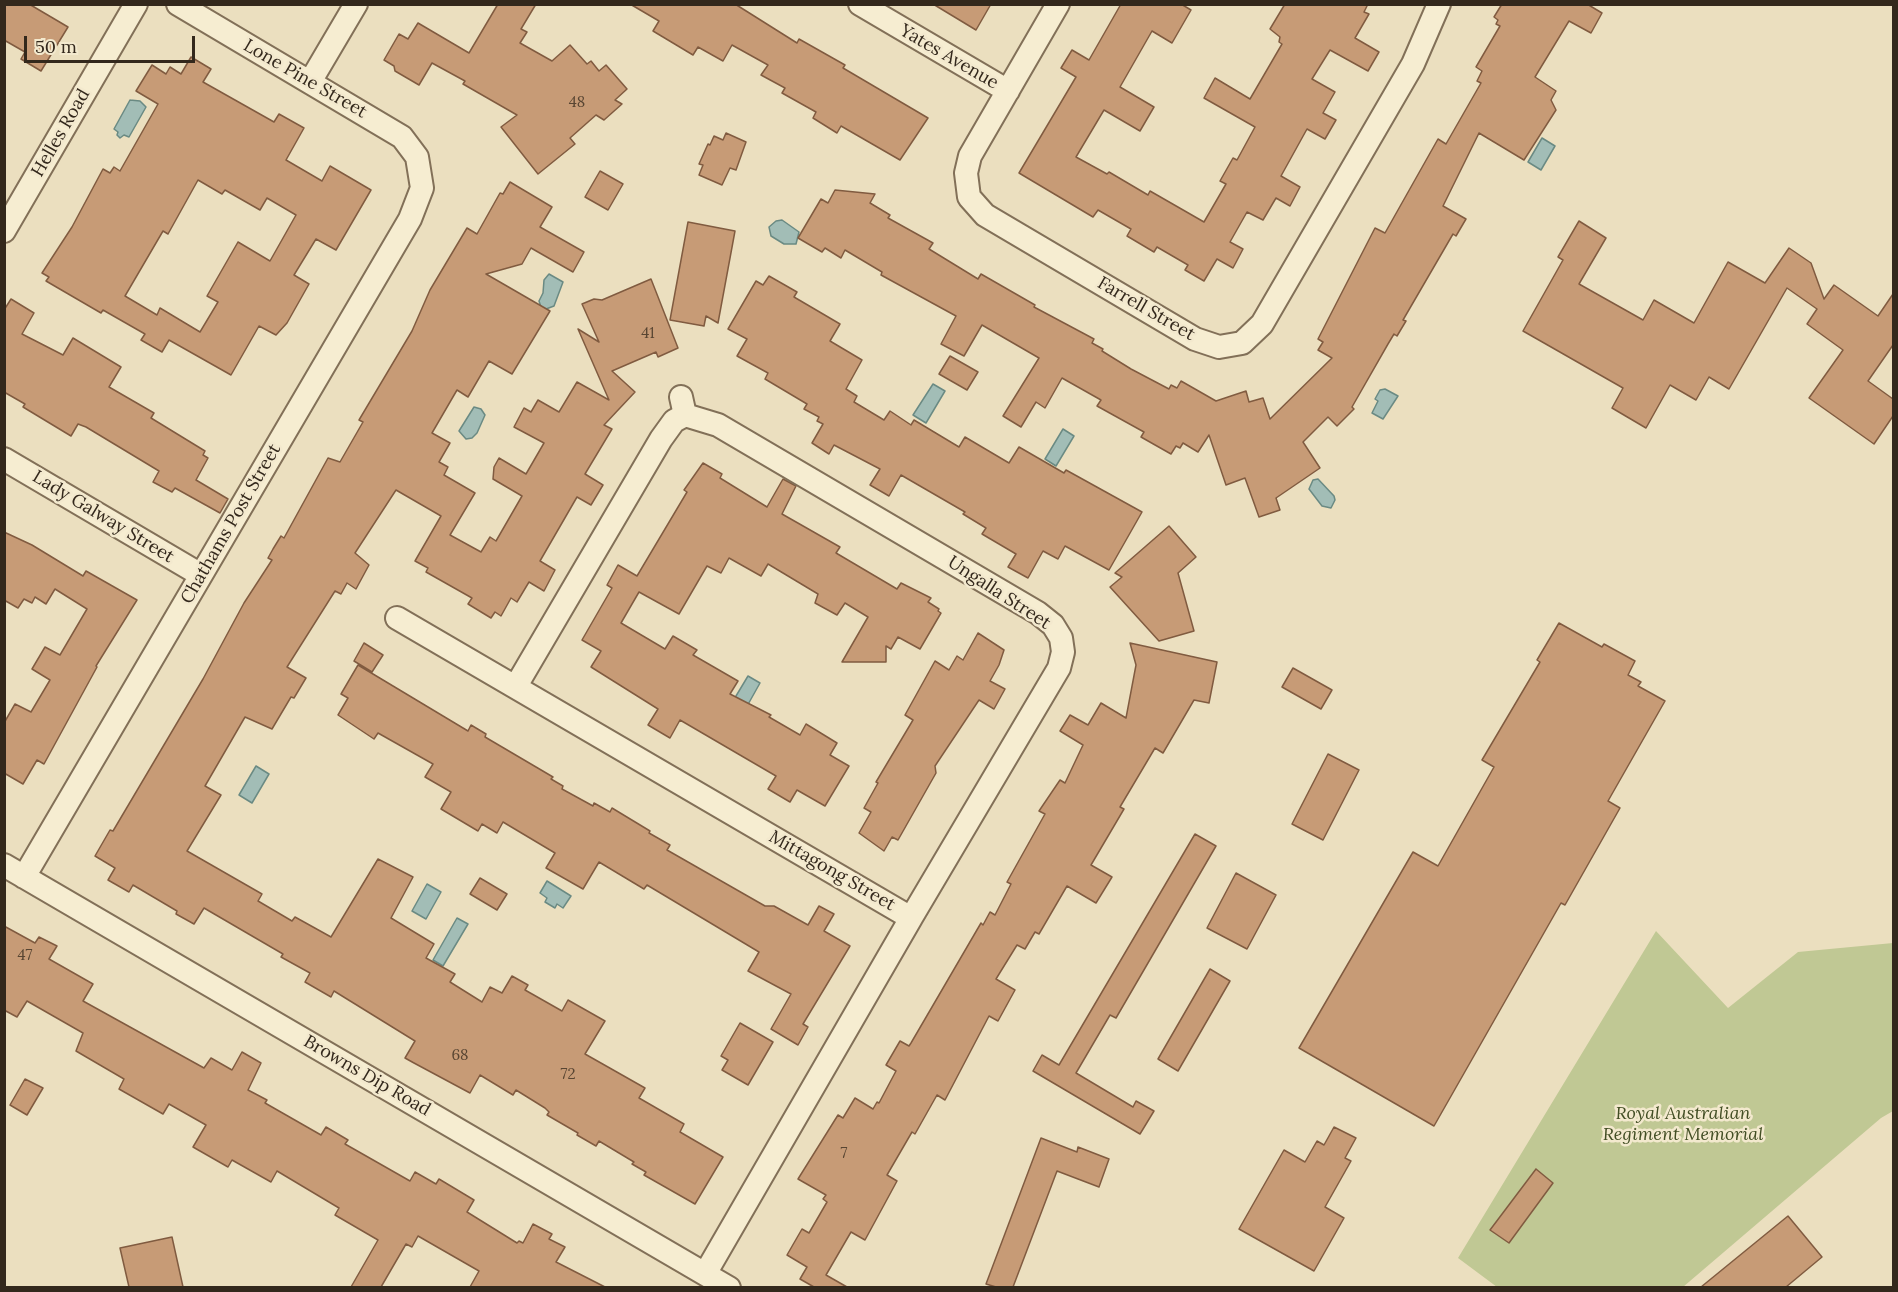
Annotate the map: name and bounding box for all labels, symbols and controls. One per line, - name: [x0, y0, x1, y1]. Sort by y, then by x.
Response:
- street label: Yates Avenue: [896, 20, 1002, 94]
- scale bar: [27, 24, 198, 62]
- text: 50 m: [35, 35, 77, 58]
- street label: Lone Pine Street: [240, 35, 370, 123]
- street label: Helles Road: [27, 85, 95, 181]
- house number: 48: [569, 94, 585, 112]
- street label: Farrell Street: [1093, 272, 1199, 346]
- house number: 41: [641, 325, 655, 343]
- street label: Chathams Post Street: [176, 440, 286, 608]
- street label: Lady Galway Street: [28, 466, 178, 568]
- street label: Ungalla Street: [943, 552, 1055, 634]
- street label: Mittagong Street: [765, 826, 899, 916]
- house number: 47: [17, 947, 33, 965]
- street label: Browns Dip Road: [300, 1031, 434, 1121]
- house number: 68: [451, 1047, 469, 1065]
- house number: 72: [561, 1066, 575, 1084]
- park label: Royal Australian Regiment Memorial: [1603, 1103, 1763, 1146]
- house number: 7: [841, 1145, 847, 1163]

